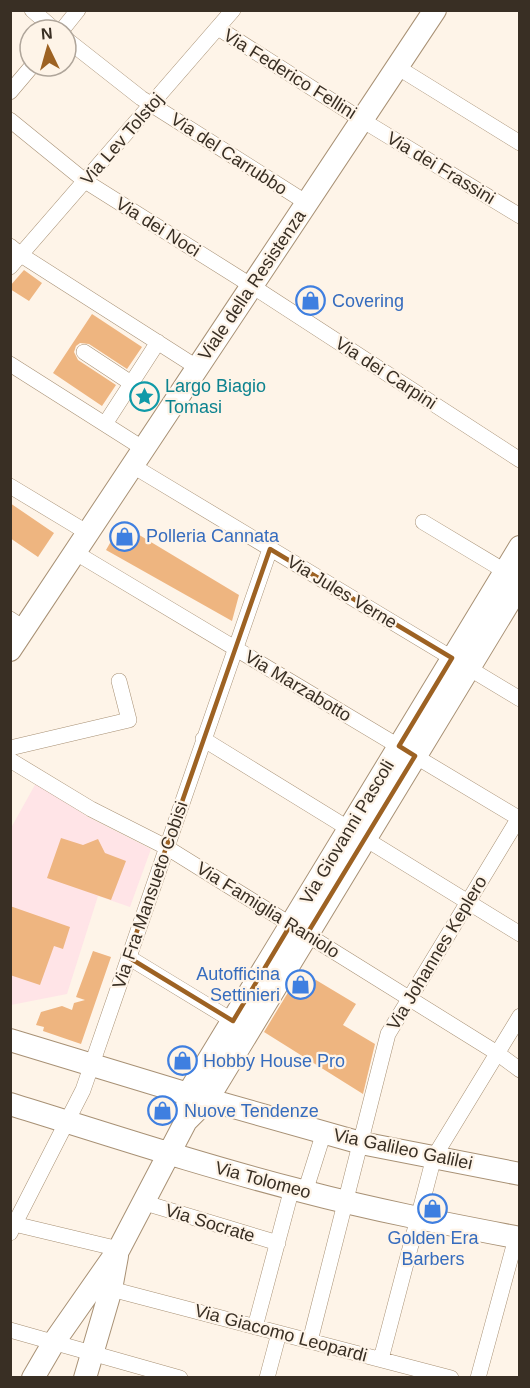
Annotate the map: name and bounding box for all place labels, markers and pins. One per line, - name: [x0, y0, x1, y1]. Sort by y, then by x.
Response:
- shop icon: Covering: [295, 285, 327, 317]
- place label: Covering: [332, 291, 404, 311]
- place label: Largo Biagio Tomasi: [165, 376, 266, 417]
- place icon: Largo Biagio Tomasi: [128, 380, 160, 412]
- shop icon: Polleria Cannata: [109, 520, 141, 552]
- place label: Polleria Cannata: [146, 526, 280, 546]
- place label: Autofficina Settinieri: [196, 964, 281, 1005]
- shop icon: Autofficina Settinieri: [285, 968, 317, 1000]
- shop icon: Hobby House Pro: [166, 1045, 198, 1077]
- place label: Hobby House Pro: [203, 1051, 345, 1071]
- shop icon: Nuove Tendenze: [147, 1095, 179, 1127]
- place label: Nuove Tendenze: [184, 1101, 319, 1121]
- shop icon: Golden Era Barbers: [417, 1193, 449, 1225]
- place label: Golden Era Barbers: [387, 1228, 480, 1269]

